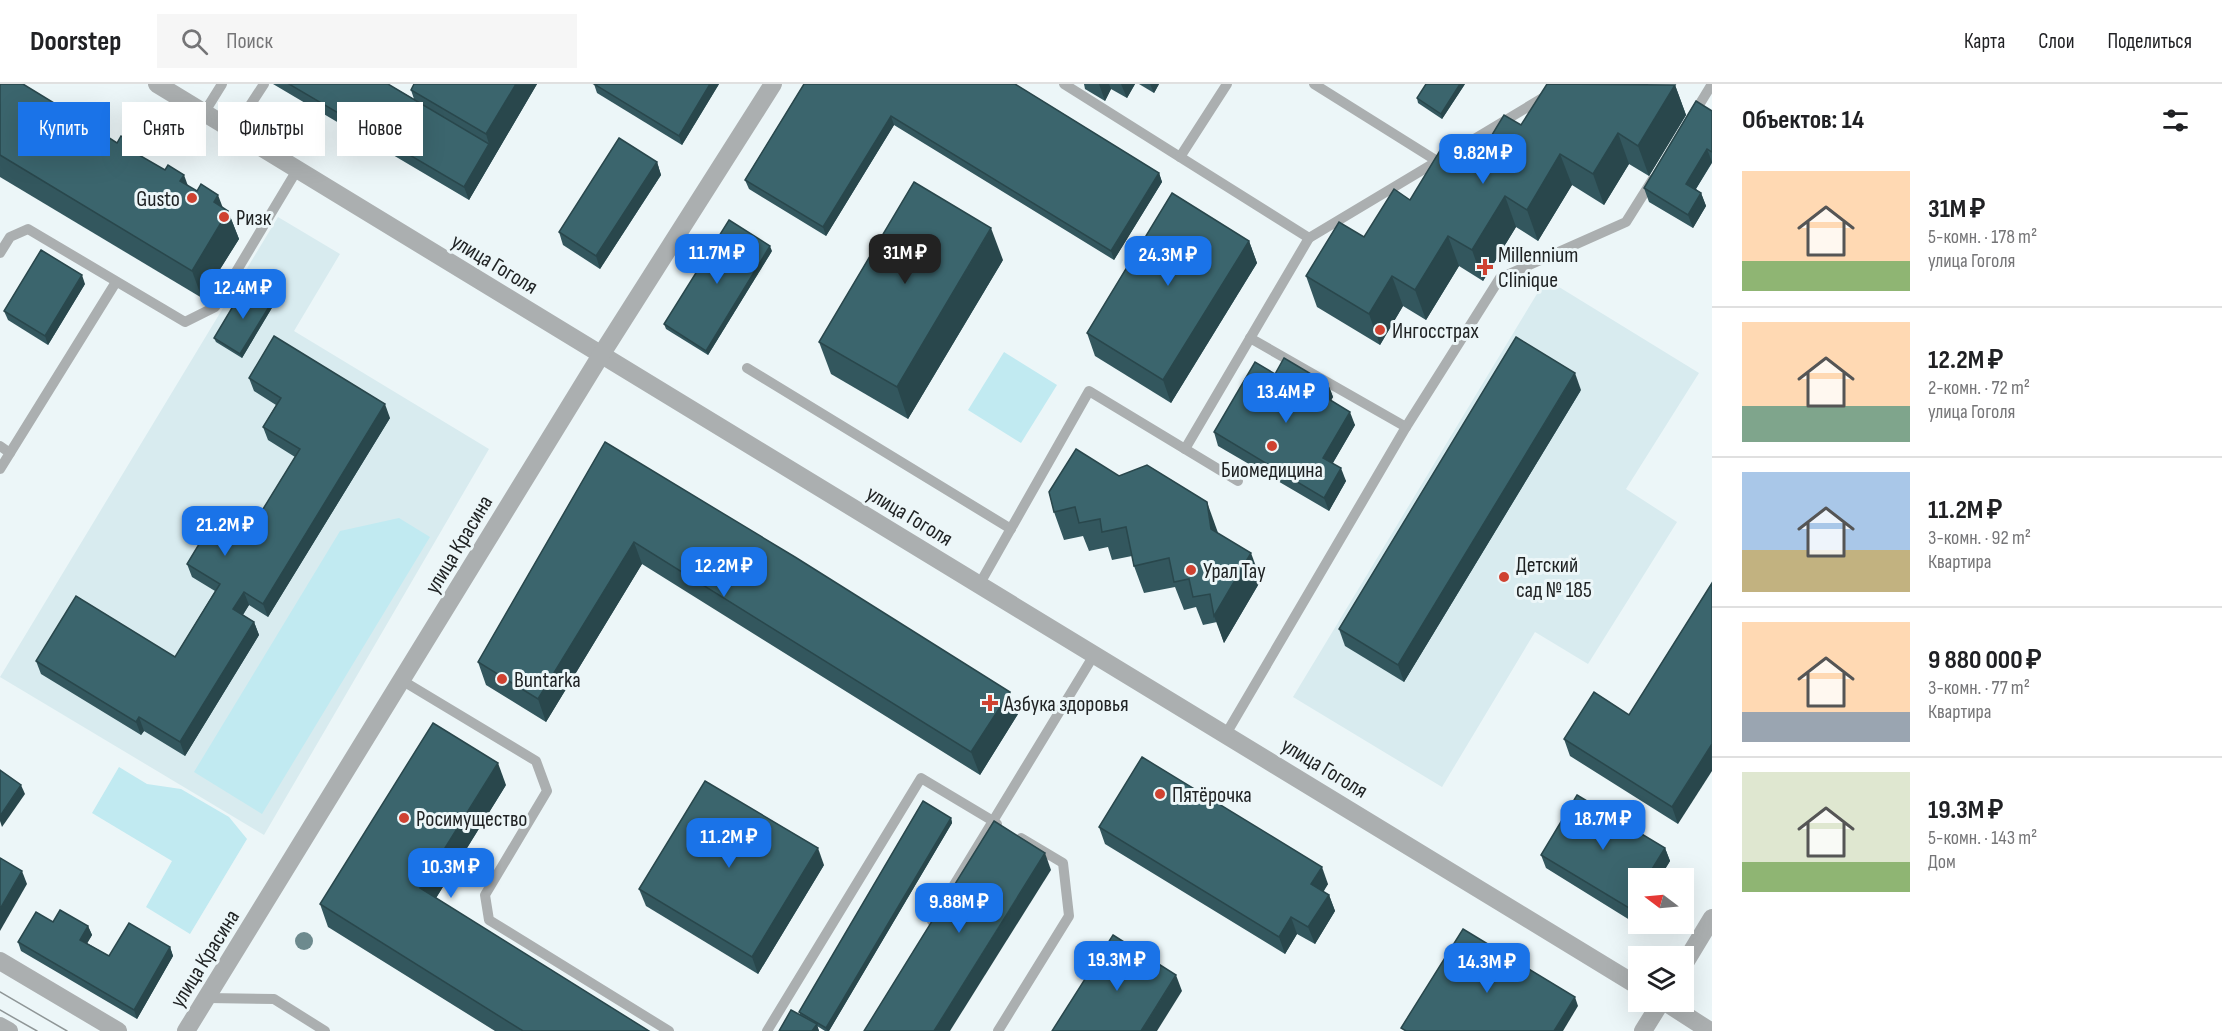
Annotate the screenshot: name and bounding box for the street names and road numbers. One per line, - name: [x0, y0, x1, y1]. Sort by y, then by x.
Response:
- street label: улица Гоголя: [446, 228, 542, 301]
- street label: улица Гоголя: [861, 480, 957, 553]
- street label: улица Красина: [419, 491, 499, 599]
- street label: улица Гоголя: [1276, 732, 1372, 805]
- street label: улица Красина: [165, 905, 246, 1013]

